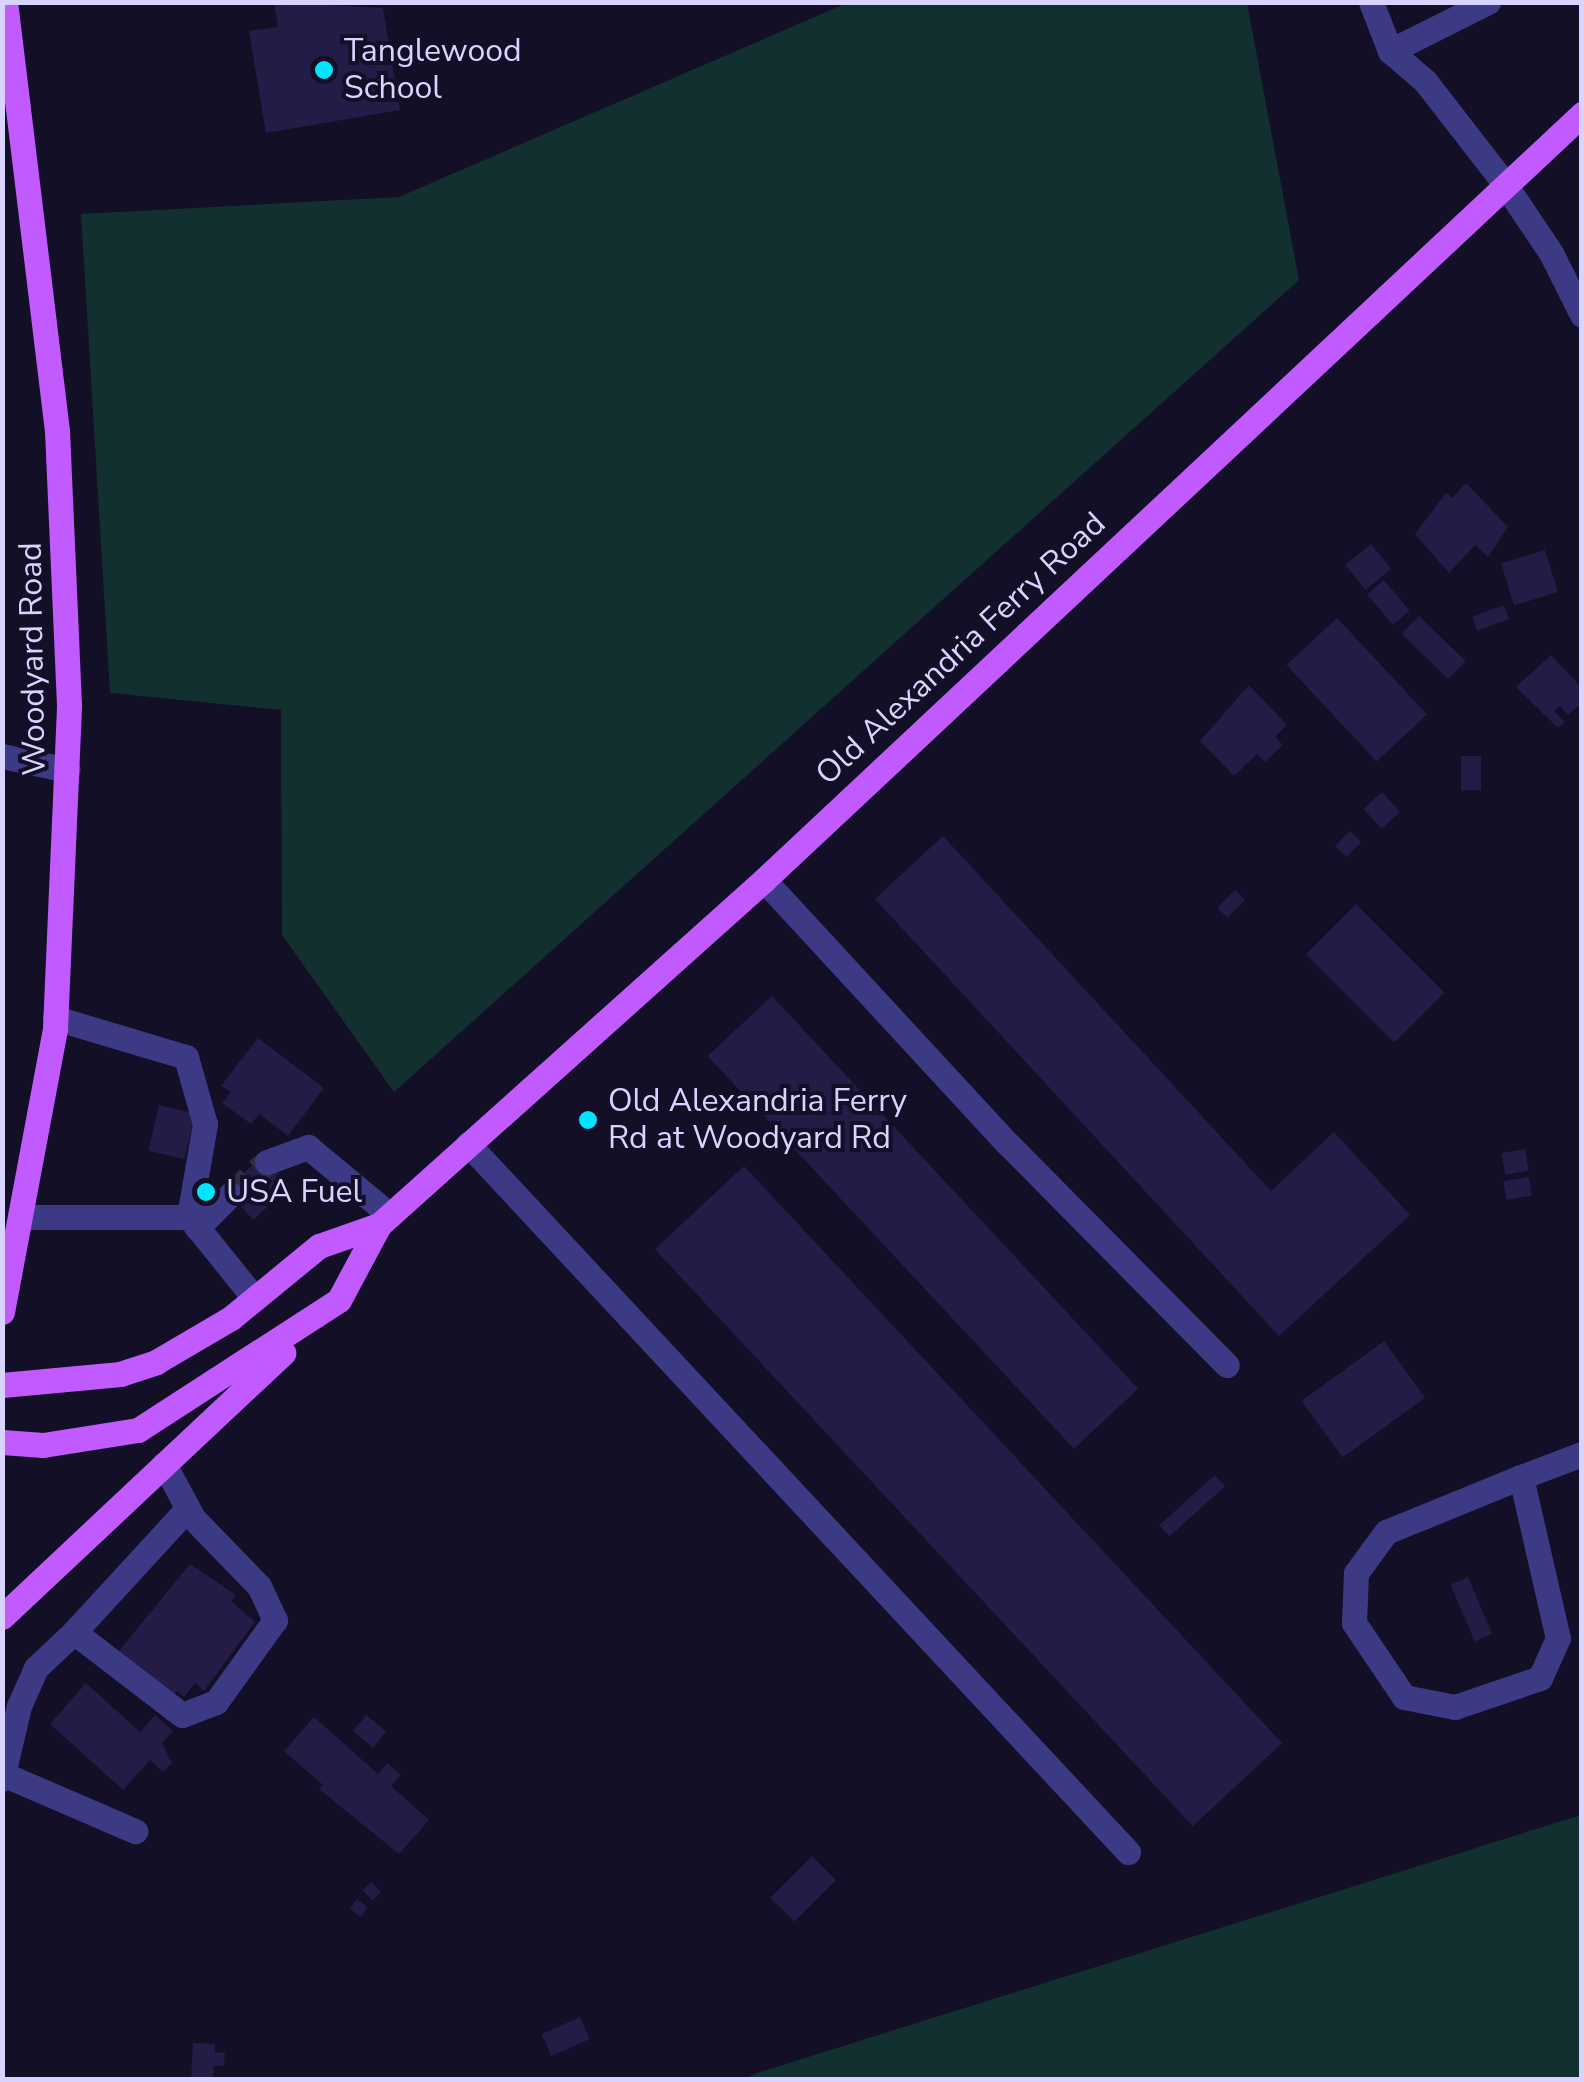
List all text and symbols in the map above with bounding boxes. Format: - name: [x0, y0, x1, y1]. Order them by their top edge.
- place label: Tanglewood School: [344, 33, 522, 108]
- marker: Tanglewood School: [313, 59, 335, 81]
- street label: Old Alexandria Ferry Road: [808, 505, 1114, 793]
- street label: Woodyard Road: [12, 542, 54, 776]
- place label: Old Alexandria Ferry Rd at Woodyard Rd: [608, 1083, 907, 1158]
- marker: Old Alexandria Ferry Rd at Woodyard Rd: [577, 1109, 599, 1131]
- place label: USA Fuel: [226, 1173, 362, 1211]
- marker: USA Fuel: [195, 1181, 217, 1203]

